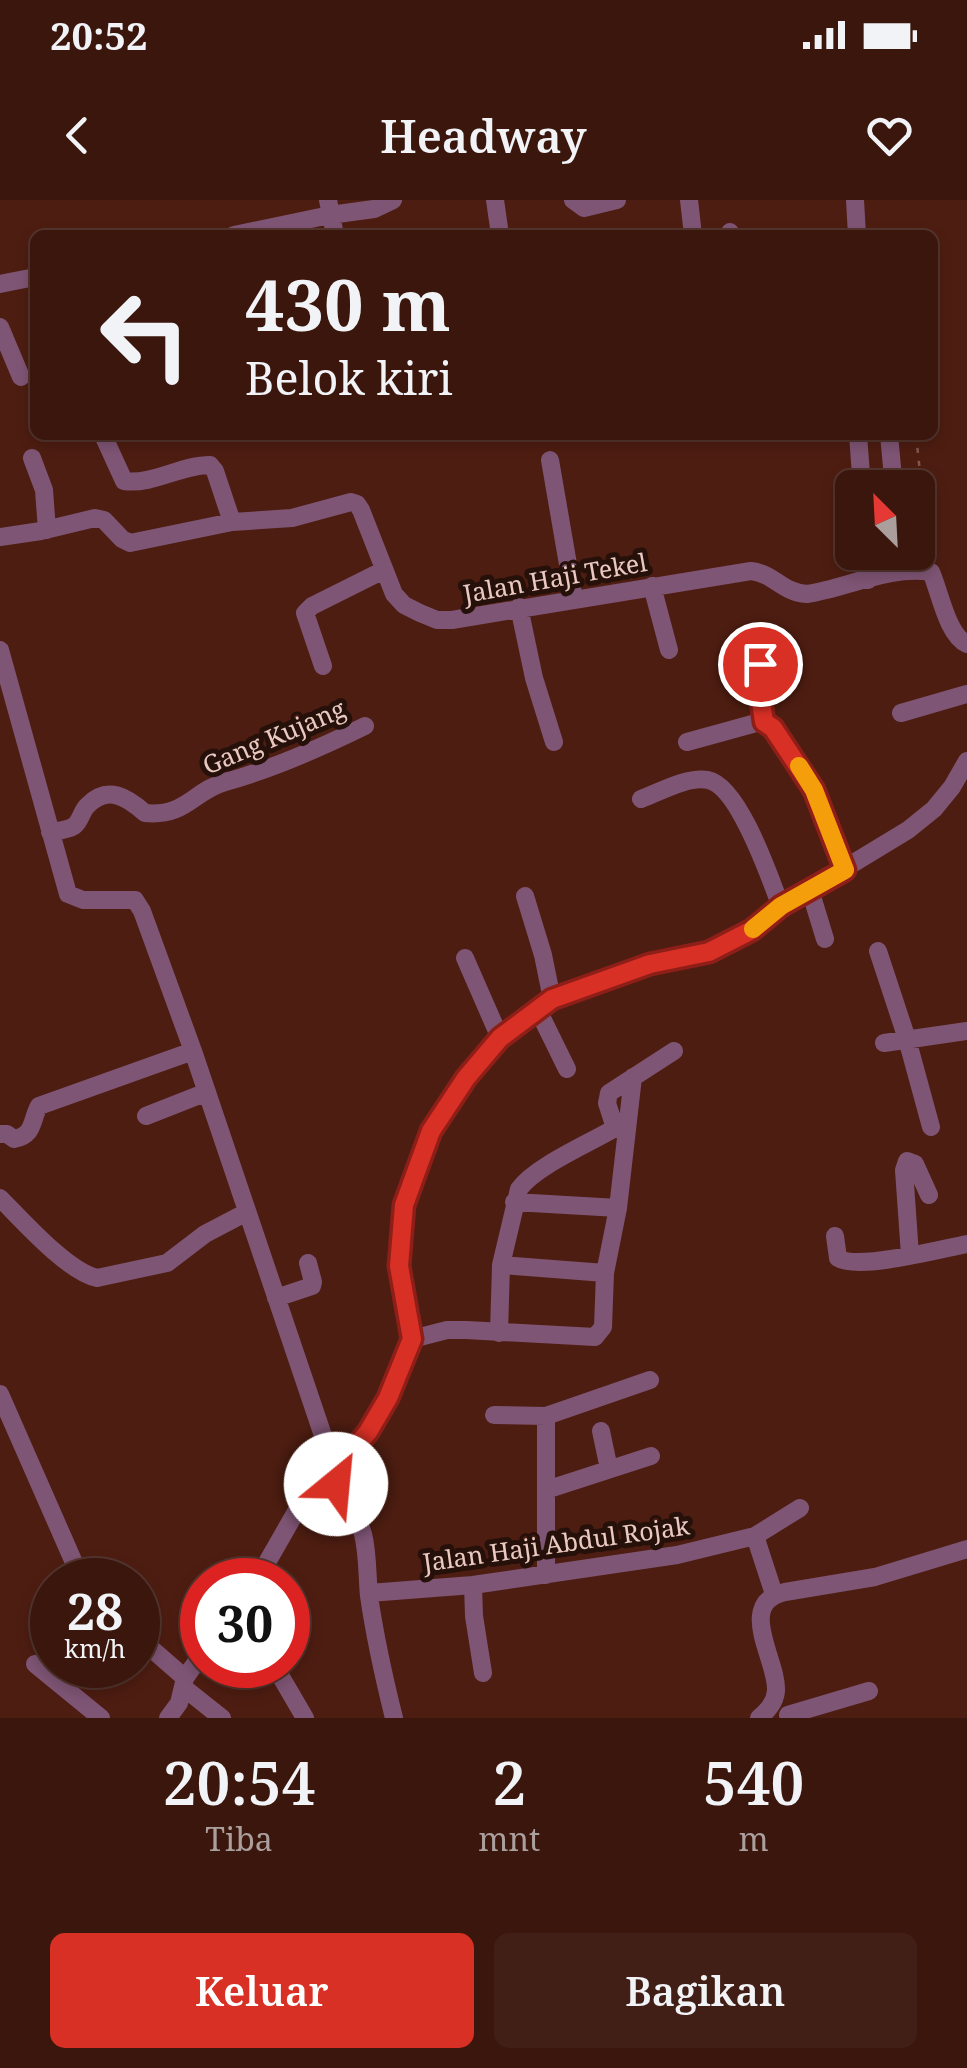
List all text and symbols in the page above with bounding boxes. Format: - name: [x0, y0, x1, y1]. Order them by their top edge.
- text: 20:52: [50, 9, 147, 61]
- text: Headway: [380, 105, 587, 166]
- icon: back: [50, 108, 105, 163]
- icon: heart: [862, 108, 917, 163]
- text: 430 m: [245, 256, 451, 352]
- icon: left: [80, 270, 210, 400]
- text: Belok kiri: [245, 347, 453, 408]
- north arrow: [835, 470, 935, 570]
- map controls: [835, 470, 935, 570]
- street label: Jalan Haji Tekel: [459, 544, 650, 610]
- pin: [718, 622, 803, 707]
- icon: arrive: [733, 637, 788, 692]
- street label: Gang Kujang: [197, 691, 351, 781]
- position arrow: [284, 1432, 388, 1536]
- street label: Jalan Haji Abdul Rojak: [419, 1507, 692, 1579]
- speed limit sign: 30: [180, 1558, 310, 1688]
- text: 28: [67, 1577, 123, 1645]
- text: km/h: [64, 1631, 126, 1665]
- text: 20:54: [163, 1741, 316, 1823]
- text: 2: [492, 1741, 526, 1823]
- text: 540: [703, 1741, 804, 1823]
- text: Tiba: [205, 1817, 273, 1860]
- text: mnt: [478, 1817, 540, 1860]
- text: m: [739, 1817, 769, 1860]
- button: Keluar: [50, 1933, 474, 2048]
- button: Bagikan: [494, 1933, 917, 2048]

